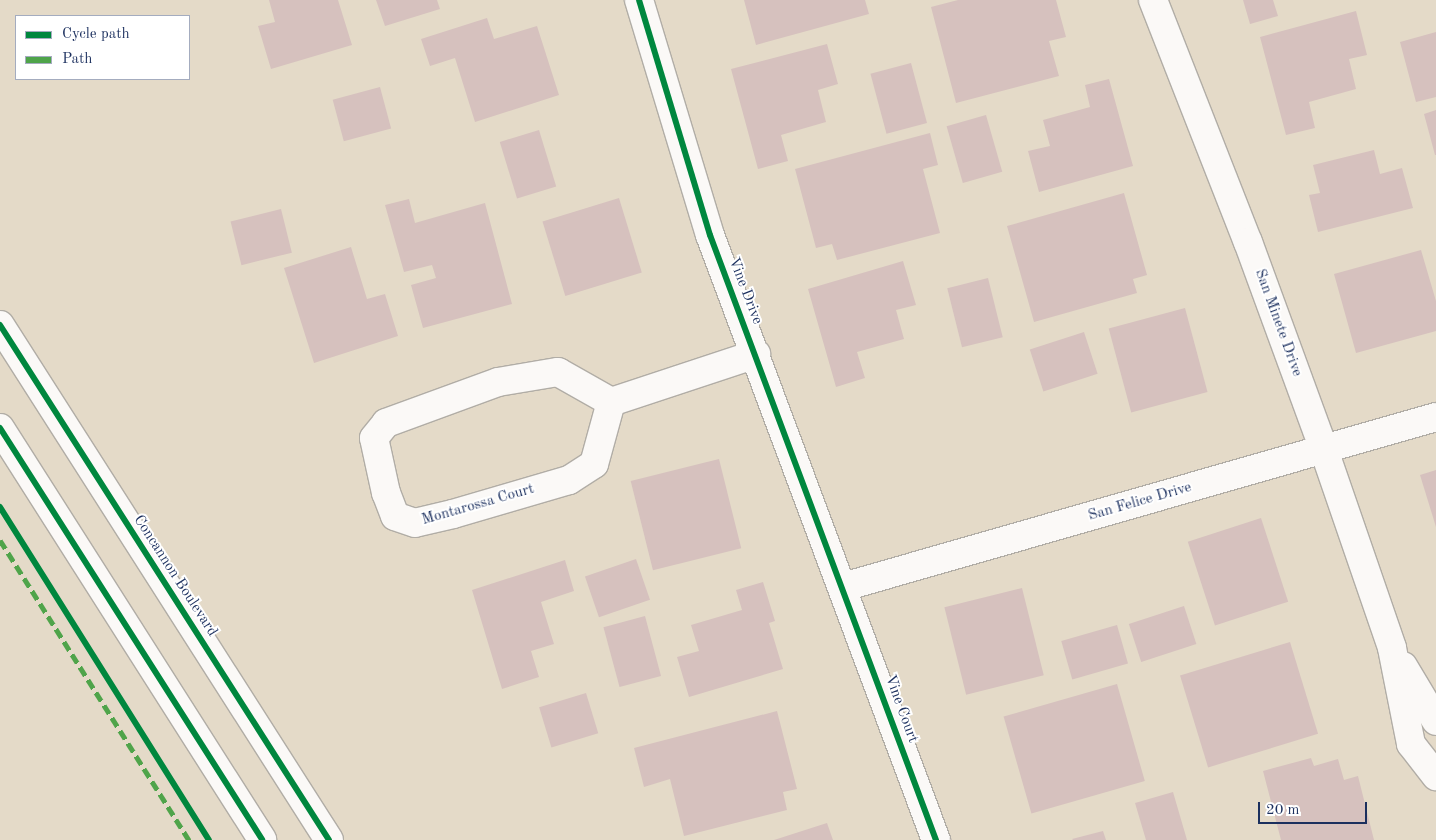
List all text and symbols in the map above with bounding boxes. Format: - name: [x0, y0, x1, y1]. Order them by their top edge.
- legend: [15, 15, 190, 80]
- text: Cycle path: [62, 27, 130, 42]
- text: Path: [62, 52, 92, 67]
- street label: Vine Drive: [724, 255, 766, 327]
- street label: San Minete Drive: [1250, 267, 1306, 379]
- street label: San Felice Drive: [1086, 479, 1194, 525]
- street label: Montarossa Court: [420, 480, 536, 530]
- street label: Concannon Boulevard: [129, 512, 221, 640]
- street label: Vine Court: [880, 673, 922, 745]
- scale bar: [1261, 792, 1370, 824]
- text: 20 m: [1266, 803, 1300, 818]

